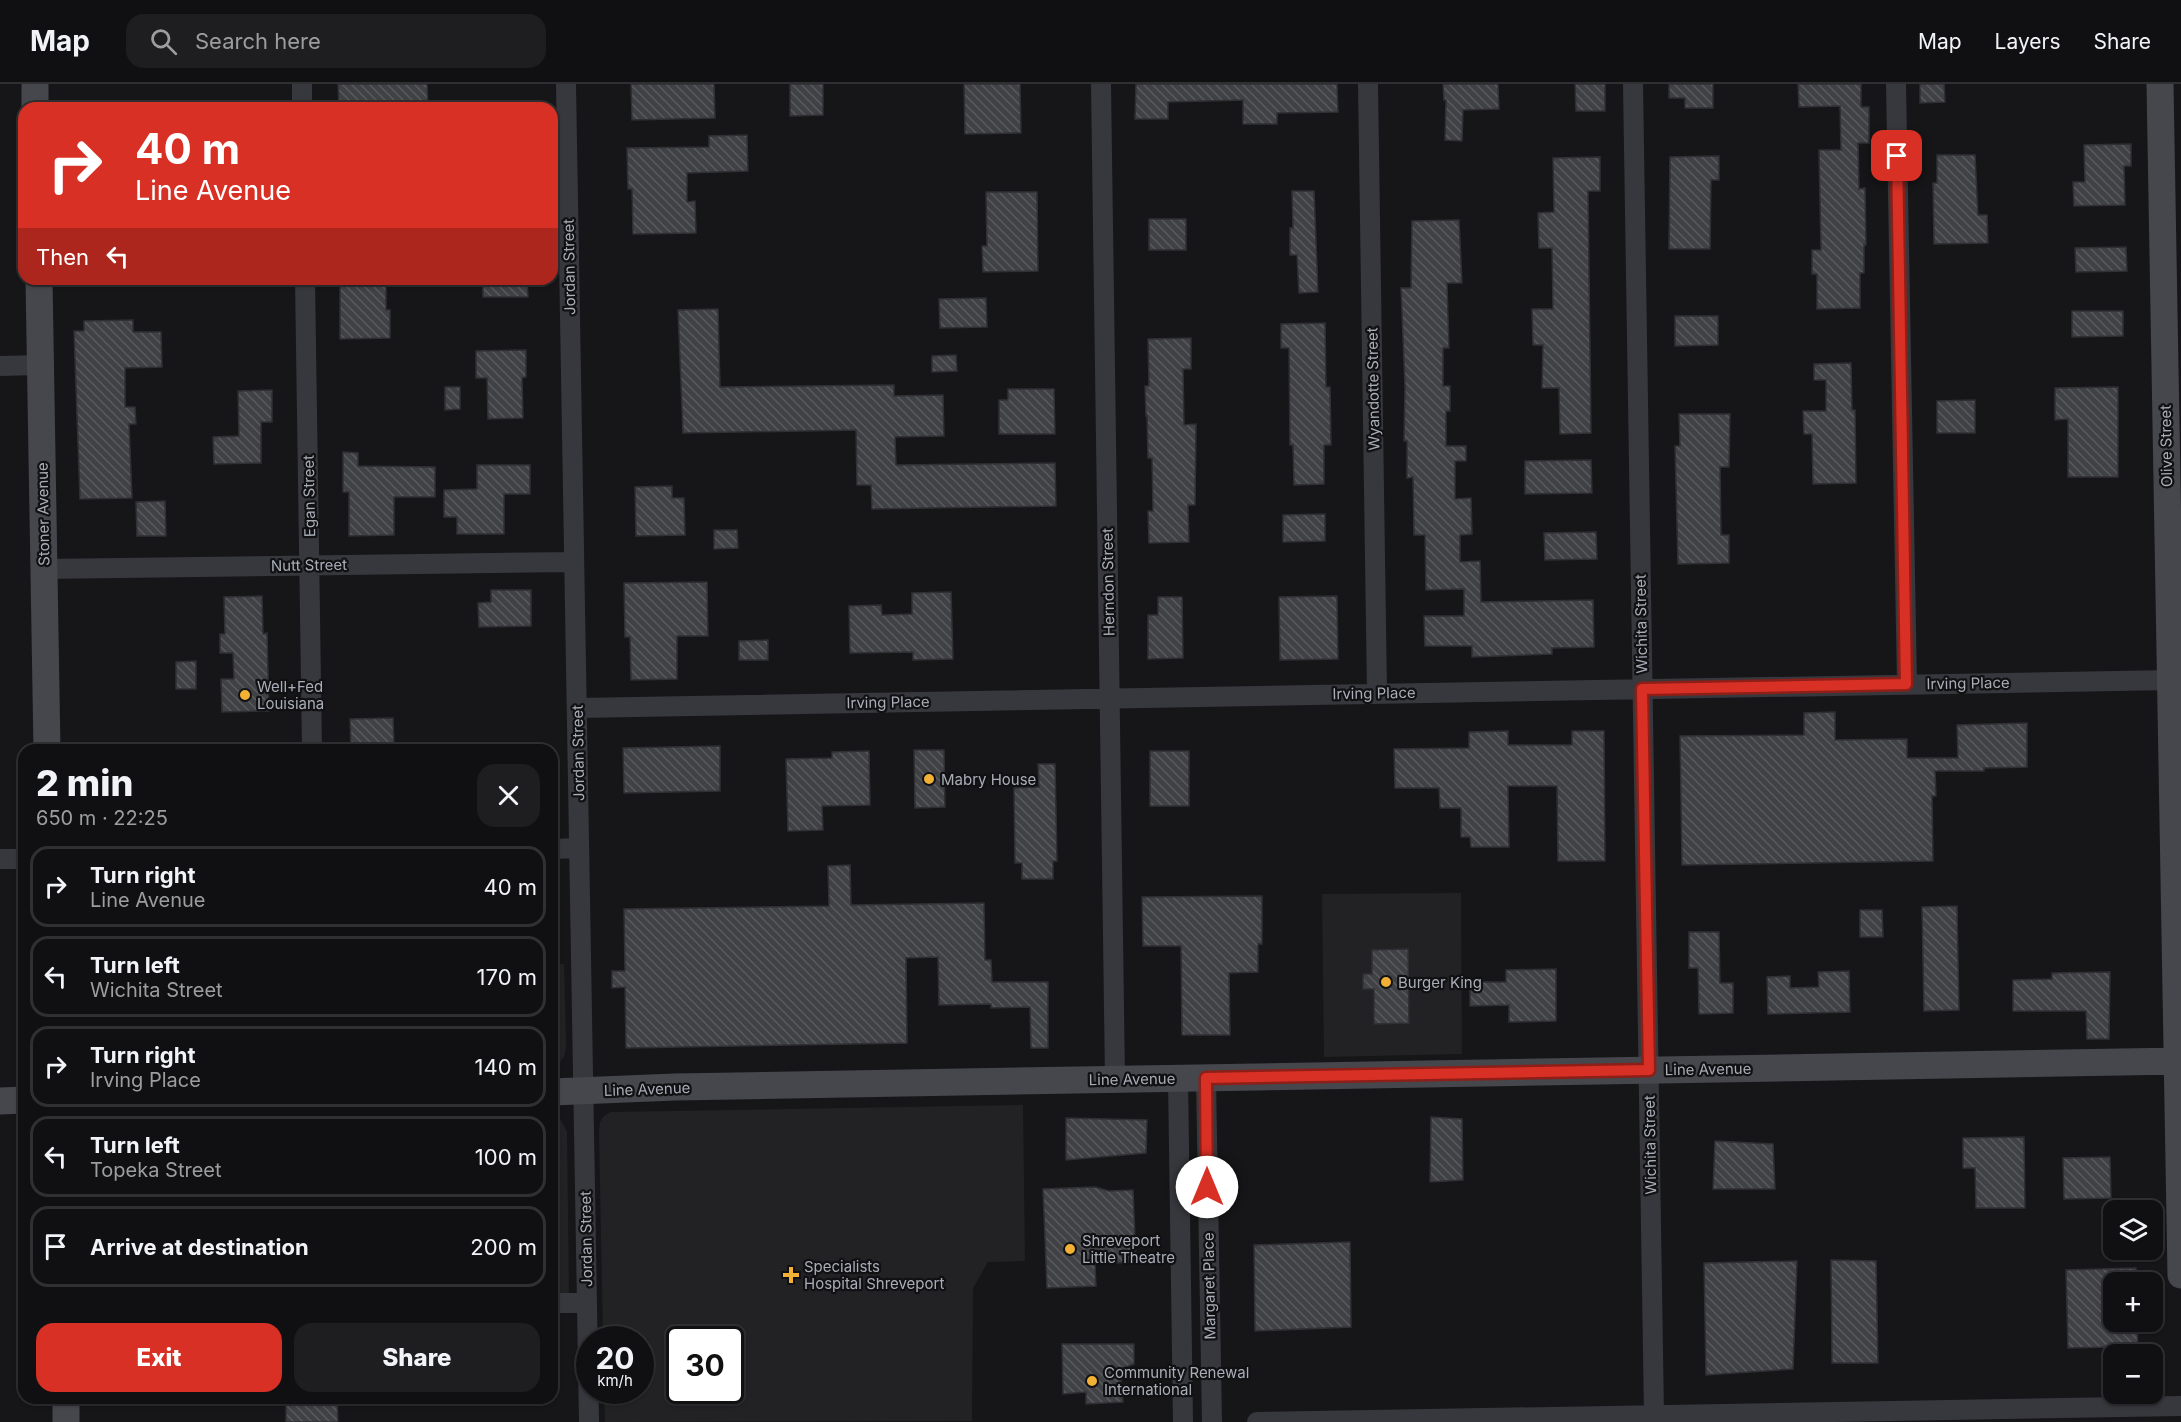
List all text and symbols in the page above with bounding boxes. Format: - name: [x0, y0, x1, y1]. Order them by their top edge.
- search box: [126, 14, 546, 68]
- text: Map: [30, 24, 90, 58]
- icon: search: [147, 25, 180, 58]
- text: Search here: [195, 28, 321, 54]
- text: Map: [1918, 29, 1962, 54]
- text: Layers: [1995, 29, 2061, 54]
- text: Share: [2094, 29, 2151, 54]
- text: 40 m: [135, 123, 240, 174]
- icon: right: [36, 126, 114, 204]
- pin: [1871, 130, 1922, 181]
- icon: arrive: [1880, 139, 1913, 172]
- text: Line Avenue: [135, 174, 291, 207]
- street label: Jordan Street: [559, 219, 579, 315]
- icon: left: [101, 240, 134, 273]
- text: Then: [36, 244, 89, 270]
- street label: Wyandotte Street: [1362, 327, 1384, 451]
- street label: Olive Street: [2156, 405, 2176, 487]
- street label: Egan Street: [299, 455, 319, 537]
- street label: Stoner Avenue: [33, 462, 53, 566]
- street label: Herndon Street: [1098, 528, 1118, 636]
- street label: Nutt Street: [271, 555, 347, 575]
- street label: Wichita Street: [1631, 574, 1651, 674]
- street label: Irving Place: [1926, 673, 2010, 693]
- place label: Well+Fed Louisiana: [257, 677, 324, 713]
- street label: Irving Place: [1332, 683, 1416, 703]
- marker: Well+Fed Louisiana: [238, 688, 252, 702]
- street label: Irving Place: [846, 692, 930, 712]
- street label: Jordan Street: [568, 705, 588, 801]
- text: 2 min: [36, 761, 133, 805]
- button: close: [477, 764, 540, 827]
- place label: Mabry House: [941, 770, 1036, 789]
- marker: Mabry House: [922, 772, 936, 786]
- text: 650 m · 22:25: [36, 806, 168, 830]
- text: Turn right: [90, 862, 196, 888]
- icon: right: [39, 870, 72, 903]
- text: 40 m: [483, 874, 537, 900]
- text: Line Avenue: [90, 888, 206, 912]
- text: Turn left: [90, 952, 180, 978]
- icon: left: [39, 960, 72, 993]
- text: 170 m: [477, 964, 537, 990]
- place label: Burger King: [1398, 973, 1482, 992]
- marker: Burger King: [1379, 975, 1393, 989]
- text: Wichita Street: [90, 978, 223, 1002]
- text: Turn right: [90, 1042, 196, 1068]
- icon: right: [39, 1050, 72, 1083]
- text: 140 m: [475, 1054, 537, 1080]
- street label: Line Avenue: [1665, 1059, 1751, 1079]
- text: Irving Place: [90, 1068, 201, 1092]
- street label: Line Avenue: [1089, 1069, 1175, 1089]
- street label: Line Avenue: [603, 1078, 691, 1100]
- street label: Wichita Street: [1640, 1095, 1660, 1195]
- text: Turn left: [90, 1132, 180, 1158]
- icon: left: [39, 1140, 72, 1173]
- text: 100 m: [475, 1144, 537, 1170]
- position arrow: [1175, 1155, 1239, 1219]
- text: Topeka Street: [90, 1158, 222, 1182]
- street label: Jordan Street: [576, 1191, 596, 1287]
- map controls: [2103, 1200, 2163, 1404]
- button: layers: [2103, 1200, 2163, 1260]
- icon: arrive: [39, 1230, 72, 1263]
- place label: Shreveport Little Theatre: [1082, 1231, 1175, 1267]
- street label: Margaret Place: [1199, 1232, 1219, 1340]
- text: Arrive at destination: [90, 1234, 309, 1260]
- text: 200 m: [470, 1234, 537, 1260]
- marker: Shreveport Little Theatre: [1063, 1242, 1077, 1256]
- place label: Specialists Hospital Shreveport: [804, 1257, 944, 1293]
- marker: Specialists Hospital Shreveport: [782, 1266, 800, 1284]
- button: +: [2103, 1272, 2163, 1332]
- button: Exit: [36, 1323, 282, 1392]
- button: Share: [294, 1323, 540, 1392]
- speed limit sign: 30: [666, 1326, 744, 1404]
- text: 20: [595, 1340, 635, 1376]
- button: −: [2103, 1344, 2163, 1404]
- place label: Community Renewal International: [1104, 1363, 1249, 1399]
- text: km/h: [597, 1371, 633, 1390]
- marker: Community Renewal International: [1085, 1374, 1099, 1388]

